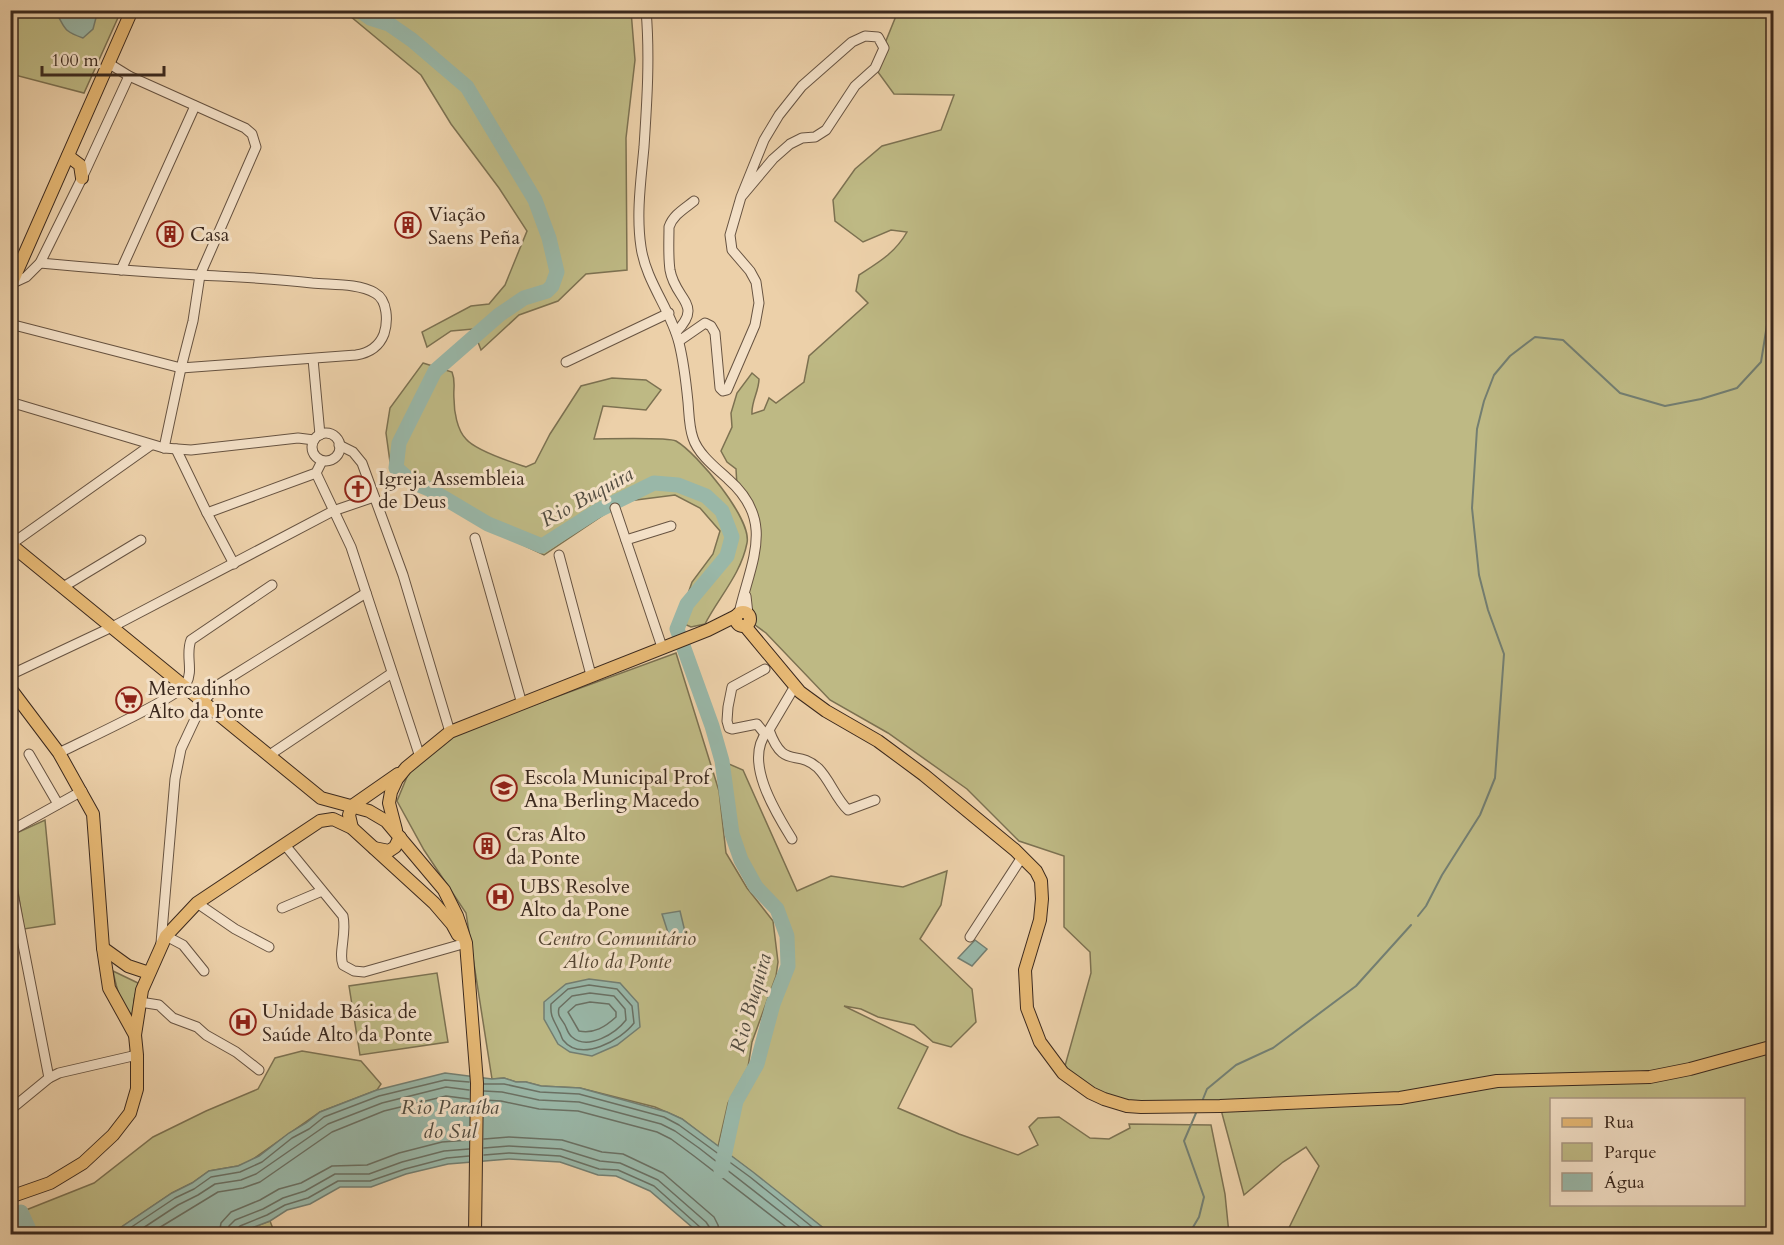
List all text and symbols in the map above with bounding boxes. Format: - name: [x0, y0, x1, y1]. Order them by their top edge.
- scale bar: [42, 39, 164, 77]
- text: 100 m: [51, 48, 99, 73]
- place label: Viação Saens Peña: [428, 201, 520, 251]
- building icon: Viação Saens Peña: [393, 210, 423, 240]
- building icon: Casa: [155, 219, 185, 249]
- place label: Casa: [190, 221, 230, 248]
- water label: Rio Buquira: [535, 460, 639, 534]
- place label: Igreja Assembleia de Deus: [378, 465, 525, 515]
- church icon: Igreja Assembleia de Deus: [343, 474, 373, 504]
- place label: Mercadinho Alto da Ponte: [148, 675, 264, 725]
- supermarket icon: Mercadinho Alto da Ponte: [114, 685, 144, 715]
- place label: Escola Municipal Prof Ana Berling Macedo: [524, 764, 712, 814]
- school or university icon: Escola Municipal Prof Ana Berling Macedo: [489, 773, 519, 803]
- place label: Cras Alto da Ponte: [506, 821, 586, 871]
- building icon: Cras Alto da Ponte: [472, 831, 502, 861]
- place label: UBS Resolve Alto da Pone: [520, 873, 630, 923]
- hospital icon: UBS Resolve Alto da Pone: [485, 882, 515, 912]
- park label: Centro Comunitário Alto da Ponte: [538, 925, 696, 975]
- water label: Rio Buquira: [723, 950, 779, 1056]
- place label: Unidade Básica de Saúde Alto da Ponte: [262, 998, 433, 1048]
- hospital icon: Unidade Básica de Saúde Alto da Ponte: [228, 1007, 258, 1037]
- water label: Rio Paraíba do Sul: [401, 1093, 499, 1146]
- legend: [1550, 1098, 1745, 1206]
- text: Rua: [1604, 1110, 1634, 1135]
- text: Parque: [1604, 1140, 1657, 1165]
- text: Água: [1604, 1170, 1645, 1195]

